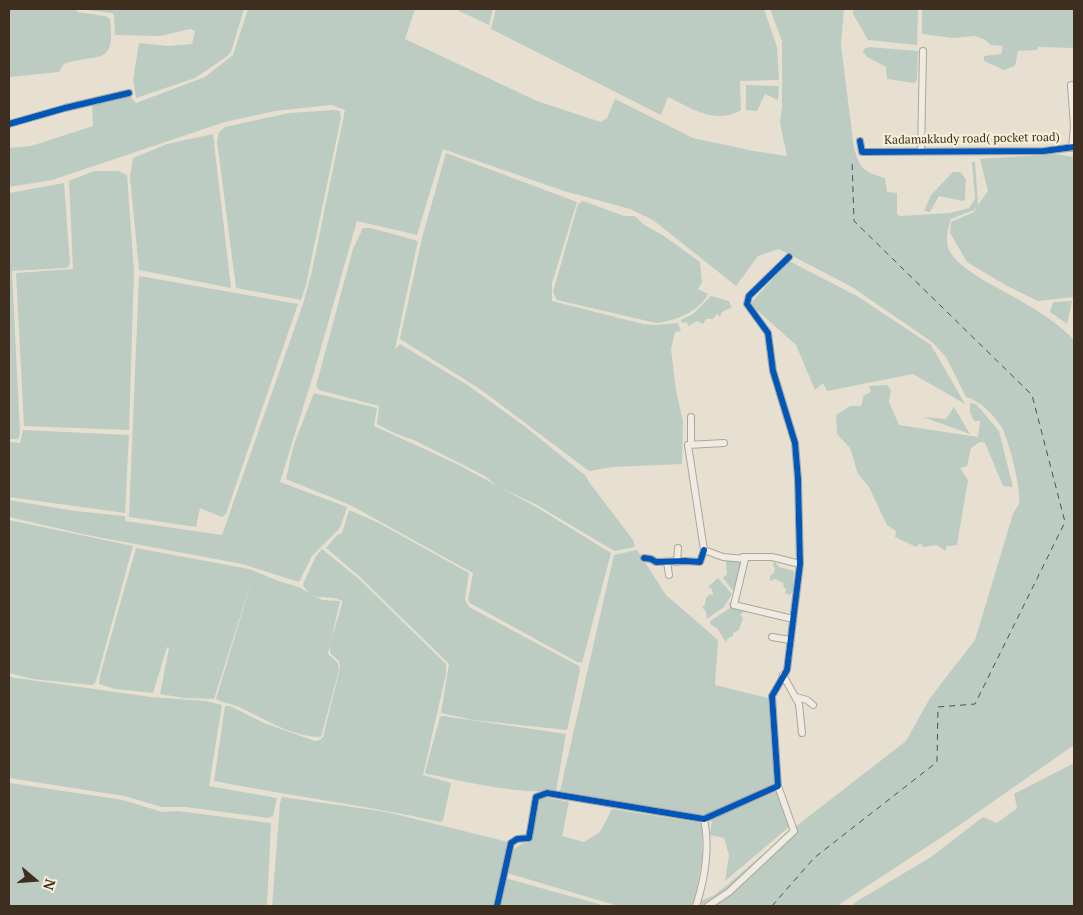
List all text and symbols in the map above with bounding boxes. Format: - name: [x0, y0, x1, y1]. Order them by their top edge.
- street label: Kadamakkudy road( pocket road): [884, 130, 1060, 148]
- north arrow: [10, 855, 60, 905]
- text: N: [39, 877, 60, 893]

